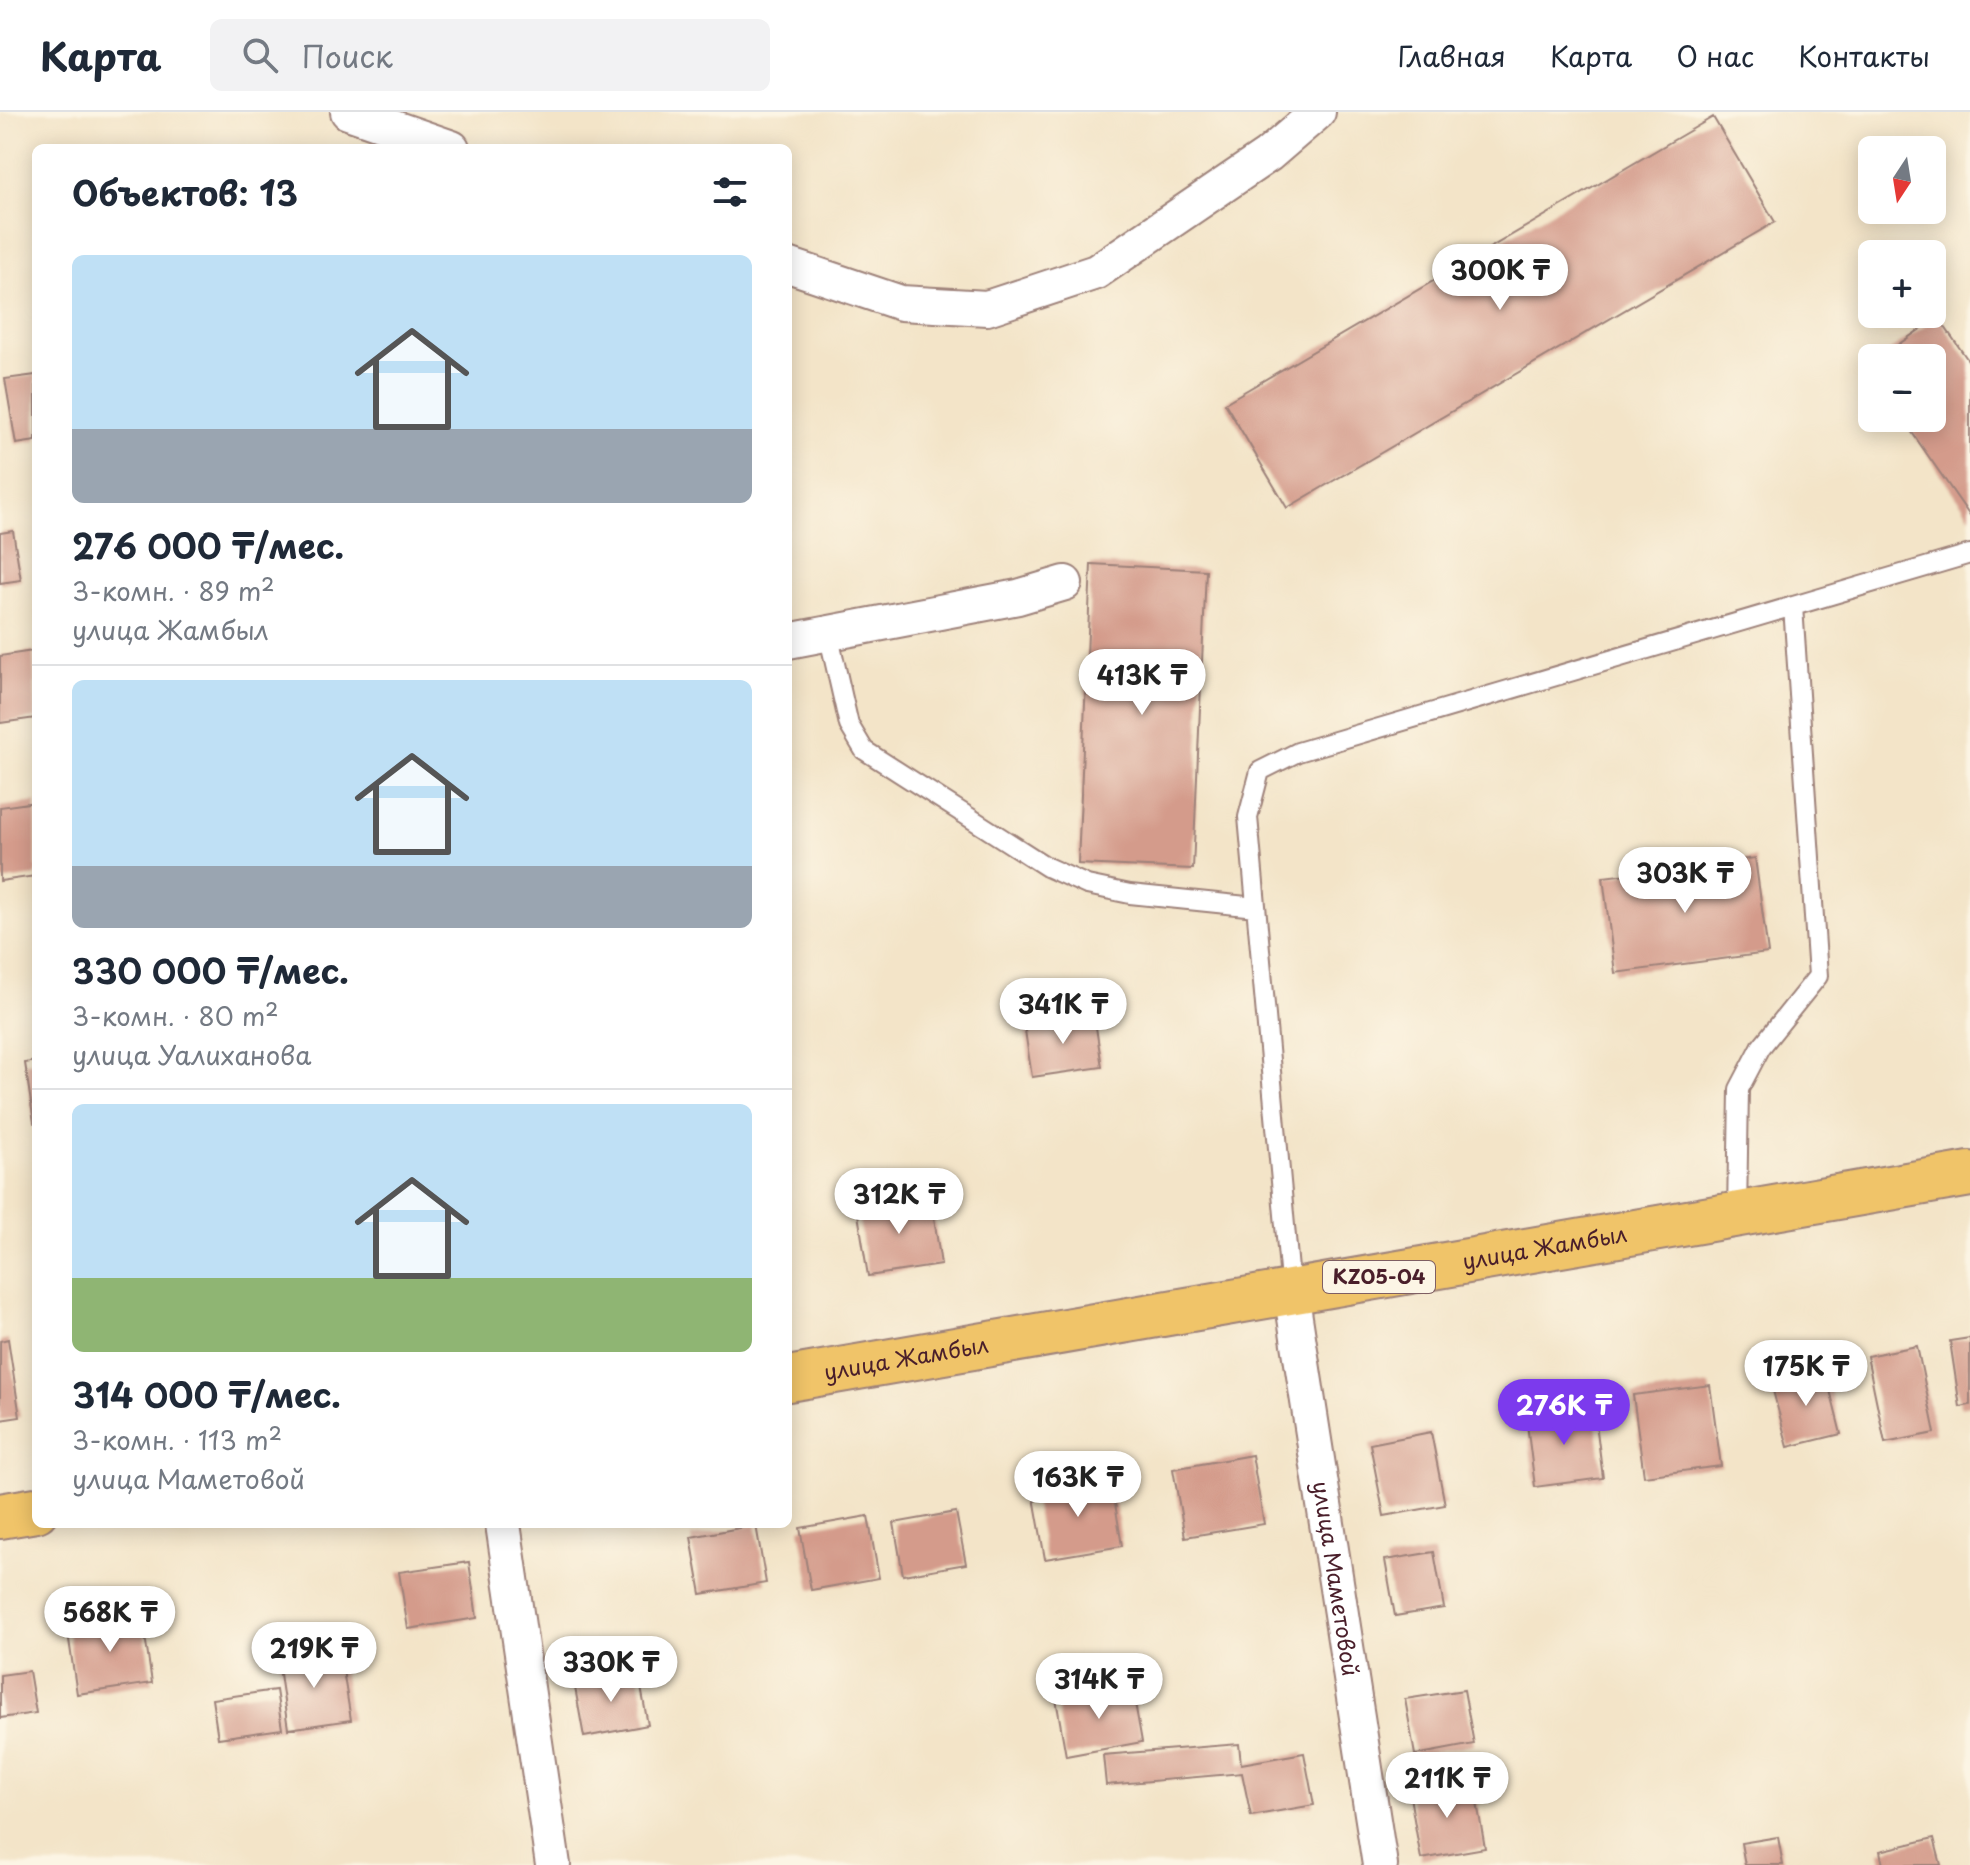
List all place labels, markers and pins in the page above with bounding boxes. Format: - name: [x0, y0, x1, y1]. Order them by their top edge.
- pin: 300K ₸: [1435, 244, 1565, 312]
- pin: 413K ₸: [1077, 649, 1207, 717]
- pin: 303K ₸: [1620, 847, 1750, 915]
- pin: 341K ₸: [998, 978, 1128, 1046]
- pin: 312K ₸: [834, 1168, 964, 1236]
- pin: 175K ₸: [1741, 1340, 1871, 1408]
- pin: 276K ₸: [1499, 1379, 1629, 1447]
- pin: 163K ₸: [1013, 1451, 1143, 1519]
- pin: 568K ₸: [45, 1586, 175, 1654]
- pin: 219K ₸: [249, 1622, 379, 1690]
- pin: 330K ₸: [546, 1636, 676, 1704]
- pin: 314K ₸: [1034, 1653, 1164, 1721]
- pin: 211K ₸: [1382, 1752, 1512, 1820]

